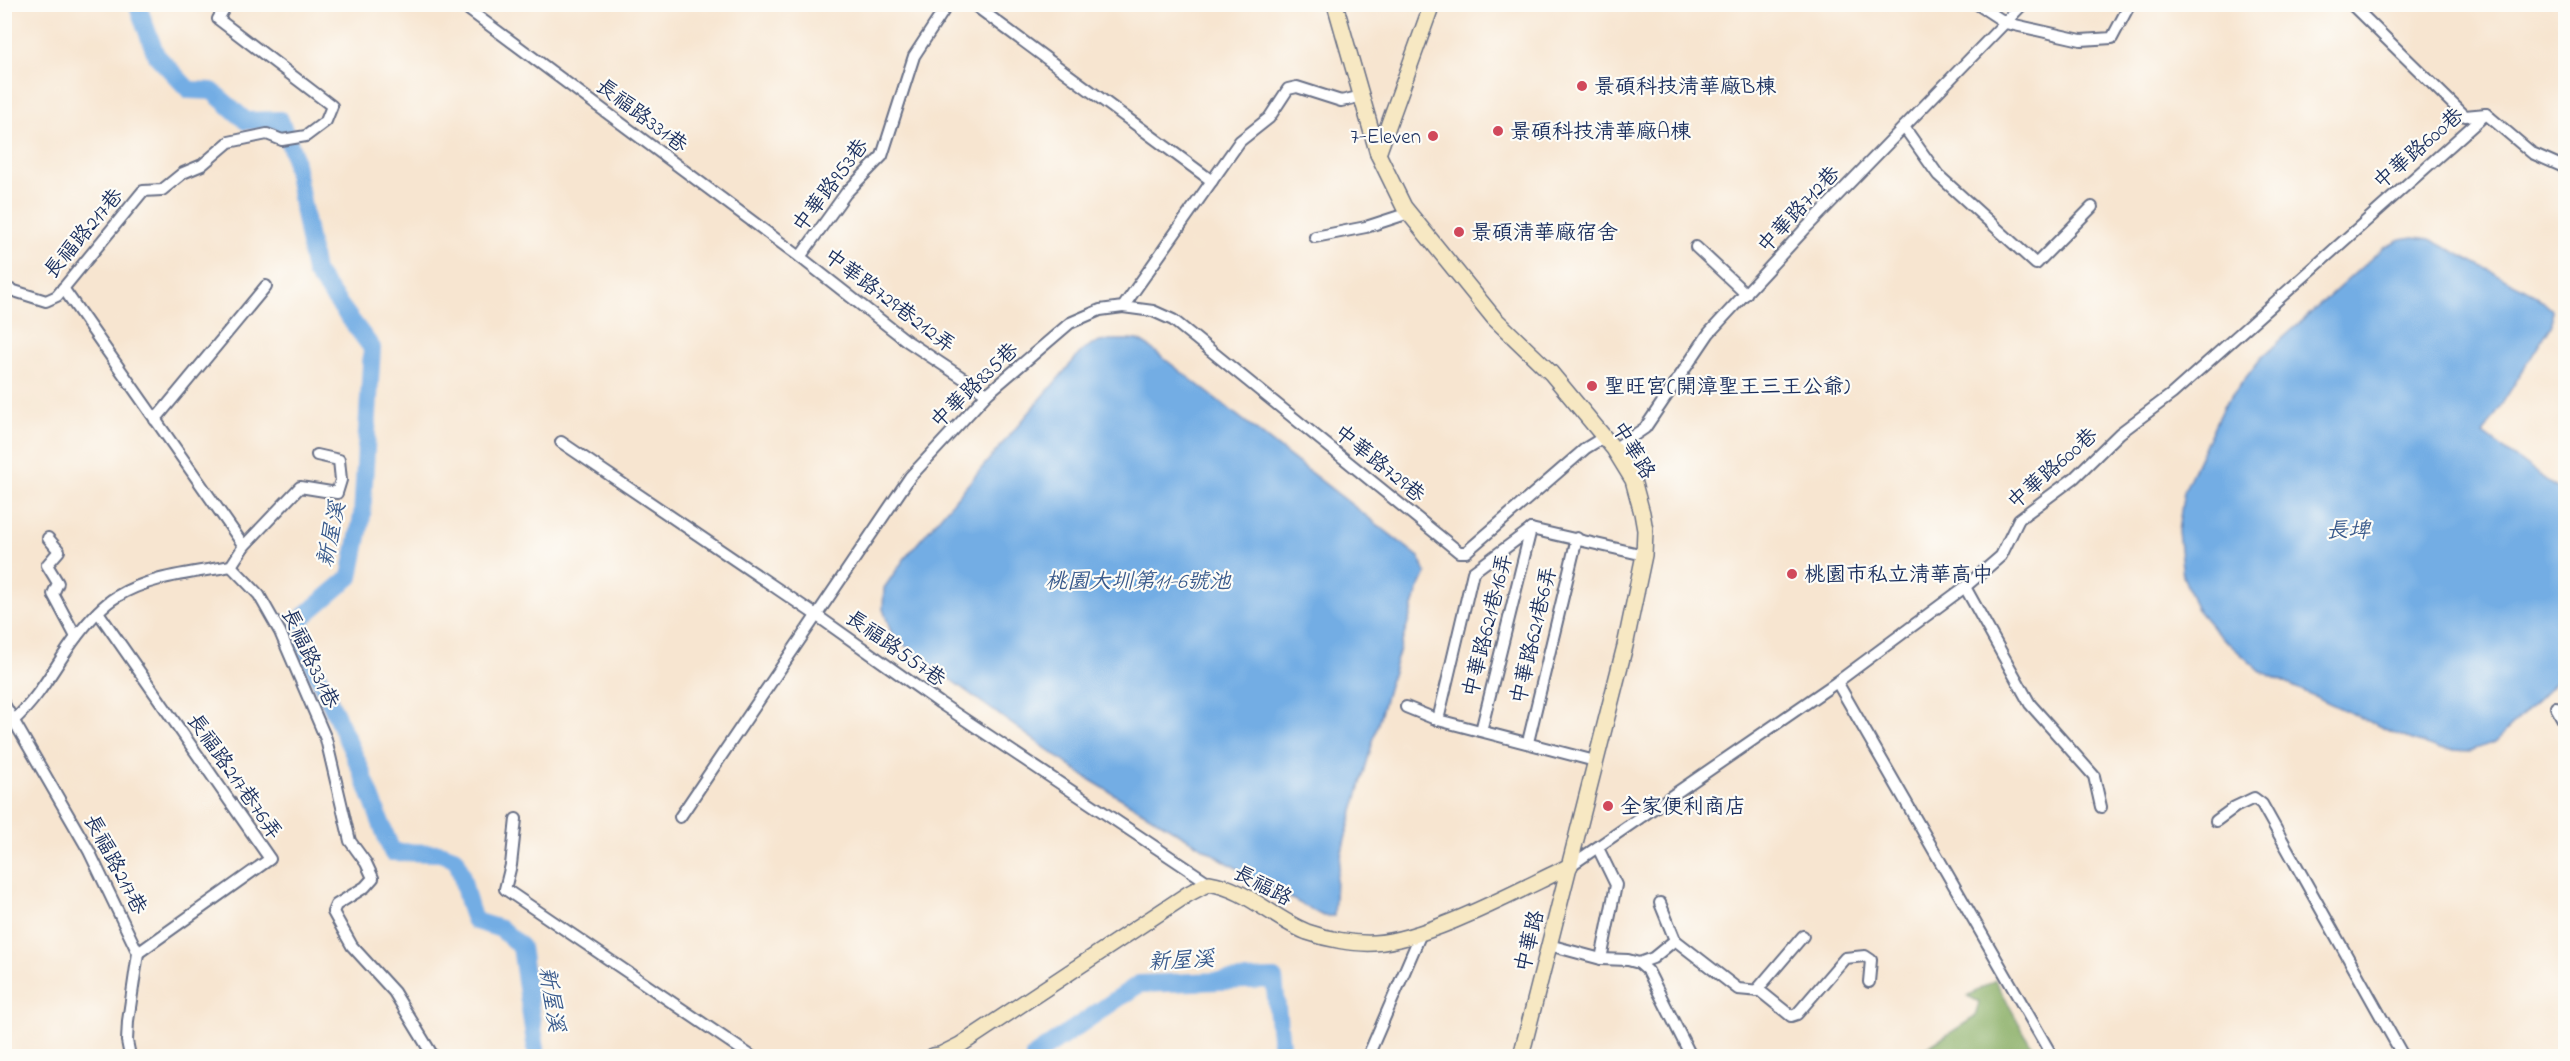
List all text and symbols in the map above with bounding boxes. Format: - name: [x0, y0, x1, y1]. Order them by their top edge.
- street label: 長福路331巷: [589, 72, 693, 161]
- place label: 景碩科技清華廠B棟: [1594, 73, 1776, 103]
- marker: 景碩科技清華廠B棟: [1575, 79, 1589, 93]
- street label: 中華路600巷: [2367, 102, 2471, 197]
- place label: 景碩科技清華廠A棟: [1510, 118, 1691, 148]
- place label: 7-Eleven: [1350, 123, 1421, 153]
- marker: 景碩科技清華廠A棟: [1491, 124, 1505, 138]
- marker: 7-Eleven: [1426, 129, 1440, 143]
- street label: 中華路953巷: [786, 133, 877, 240]
- street label: 中華路712巷: [1751, 160, 1848, 261]
- street label: 長福路217巷: [38, 183, 131, 286]
- place label: 景碩清華廠宿舍: [1471, 219, 1618, 249]
- marker: 景碩清華廠宿舍: [1452, 225, 1466, 239]
- street label: 中華路729巷212弄: [817, 242, 961, 361]
- street label: 中華路835巷: [924, 337, 1026, 436]
- place label: 聖旺宮(開漳聖王三王公爺): [1604, 373, 1850, 403]
- marker: 聖旺宮(開漳聖王三王公爺): [1585, 379, 1599, 393]
- street label: 中華路: [1603, 416, 1661, 486]
- street label: 中華路729巷: [1327, 418, 1431, 511]
- street label: 中華路600巷: [2001, 422, 2105, 517]
- water label: 新屋溪: [310, 498, 356, 570]
- water label: 長埤: [2326, 516, 2372, 548]
- street label: 中華路621巷16弄: [1457, 550, 1521, 701]
- place label: 桃園市私立清華高中: [1804, 561, 1993, 591]
- street label: 中華路621巷6弄: [1505, 564, 1565, 707]
- water label: 桃園大圳第11-6號池: [1045, 567, 1232, 599]
- marker: 桃園市私立清華高中: [1785, 567, 1799, 581]
- street label: 長福路331巷: [273, 604, 346, 714]
- street label: 長福路557巷: [838, 604, 951, 695]
- street label: 長福路217巷76弄: [178, 708, 288, 847]
- place label: 全家便利商店: [1620, 793, 1746, 823]
- marker: 全家便利商店: [1601, 799, 1615, 813]
- street label: 長福路217巷: [75, 809, 153, 920]
- street label: 長福路: [1227, 859, 1297, 915]
- street label: 中華路: [1509, 907, 1553, 976]
- water label: 新屋溪: [1147, 944, 1216, 980]
- water label: 新屋溪: [529, 964, 571, 1036]

